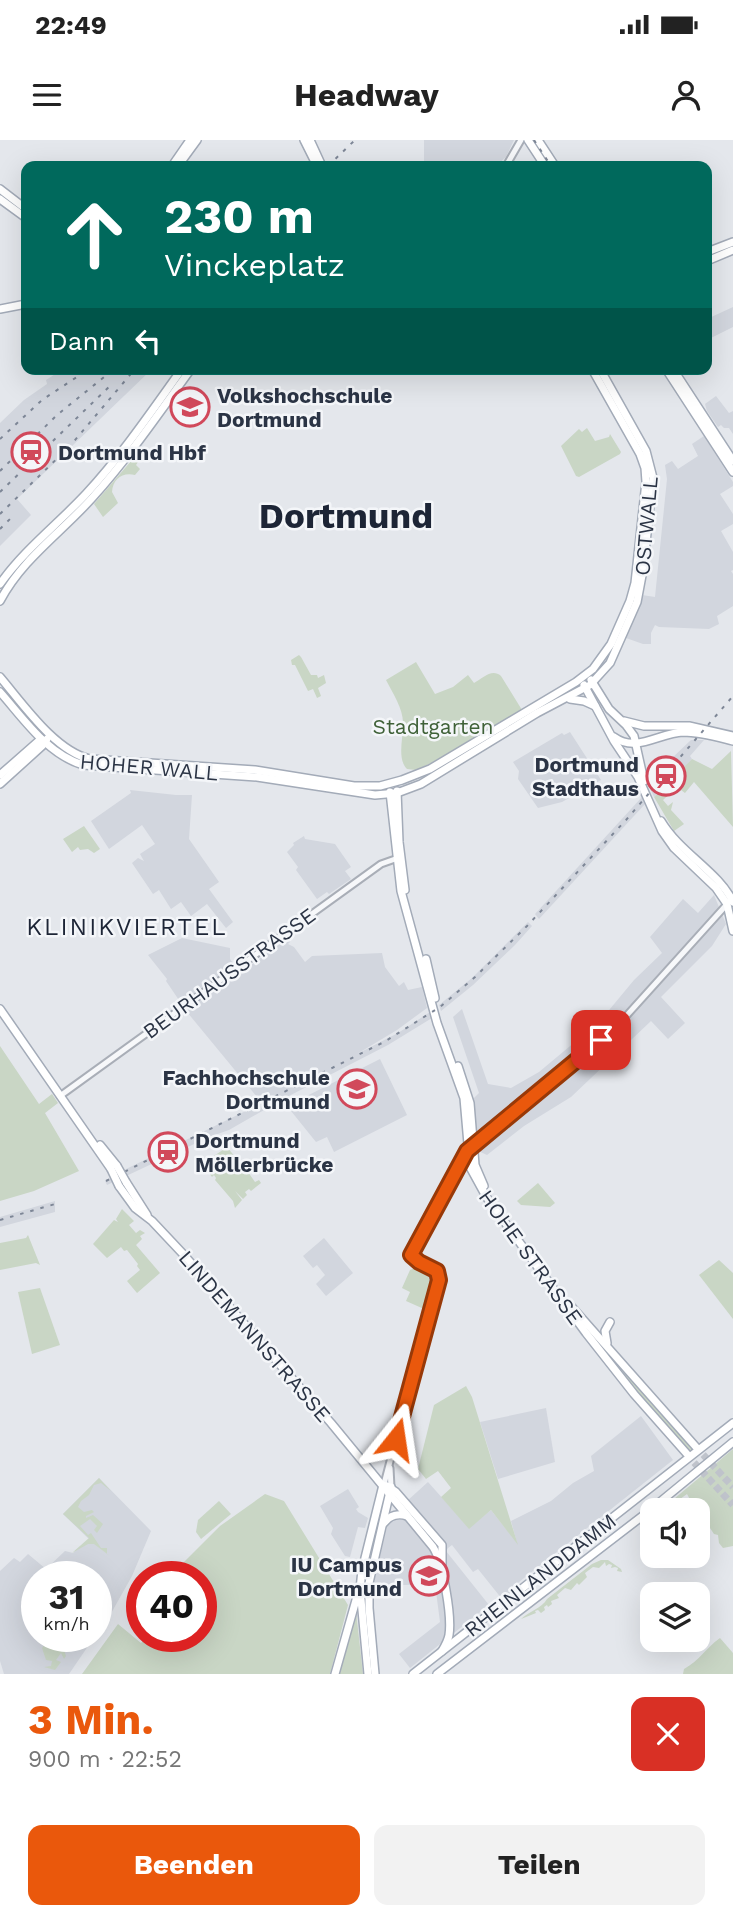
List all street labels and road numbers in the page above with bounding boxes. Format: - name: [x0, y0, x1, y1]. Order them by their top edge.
- street label: OSTWALL: [629, 475, 663, 577]
- street label: HOHER WALL: [79, 748, 219, 786]
- street label: BEURHAUSSTRASSE: [138, 902, 320, 1044]
- street label: HOHE STRASSE: [474, 1185, 588, 1329]
- street label: LINDEMANNSTRASSE: [174, 1245, 336, 1427]
- street label: RHEINLANDDAMM: [459, 1508, 621, 1642]

